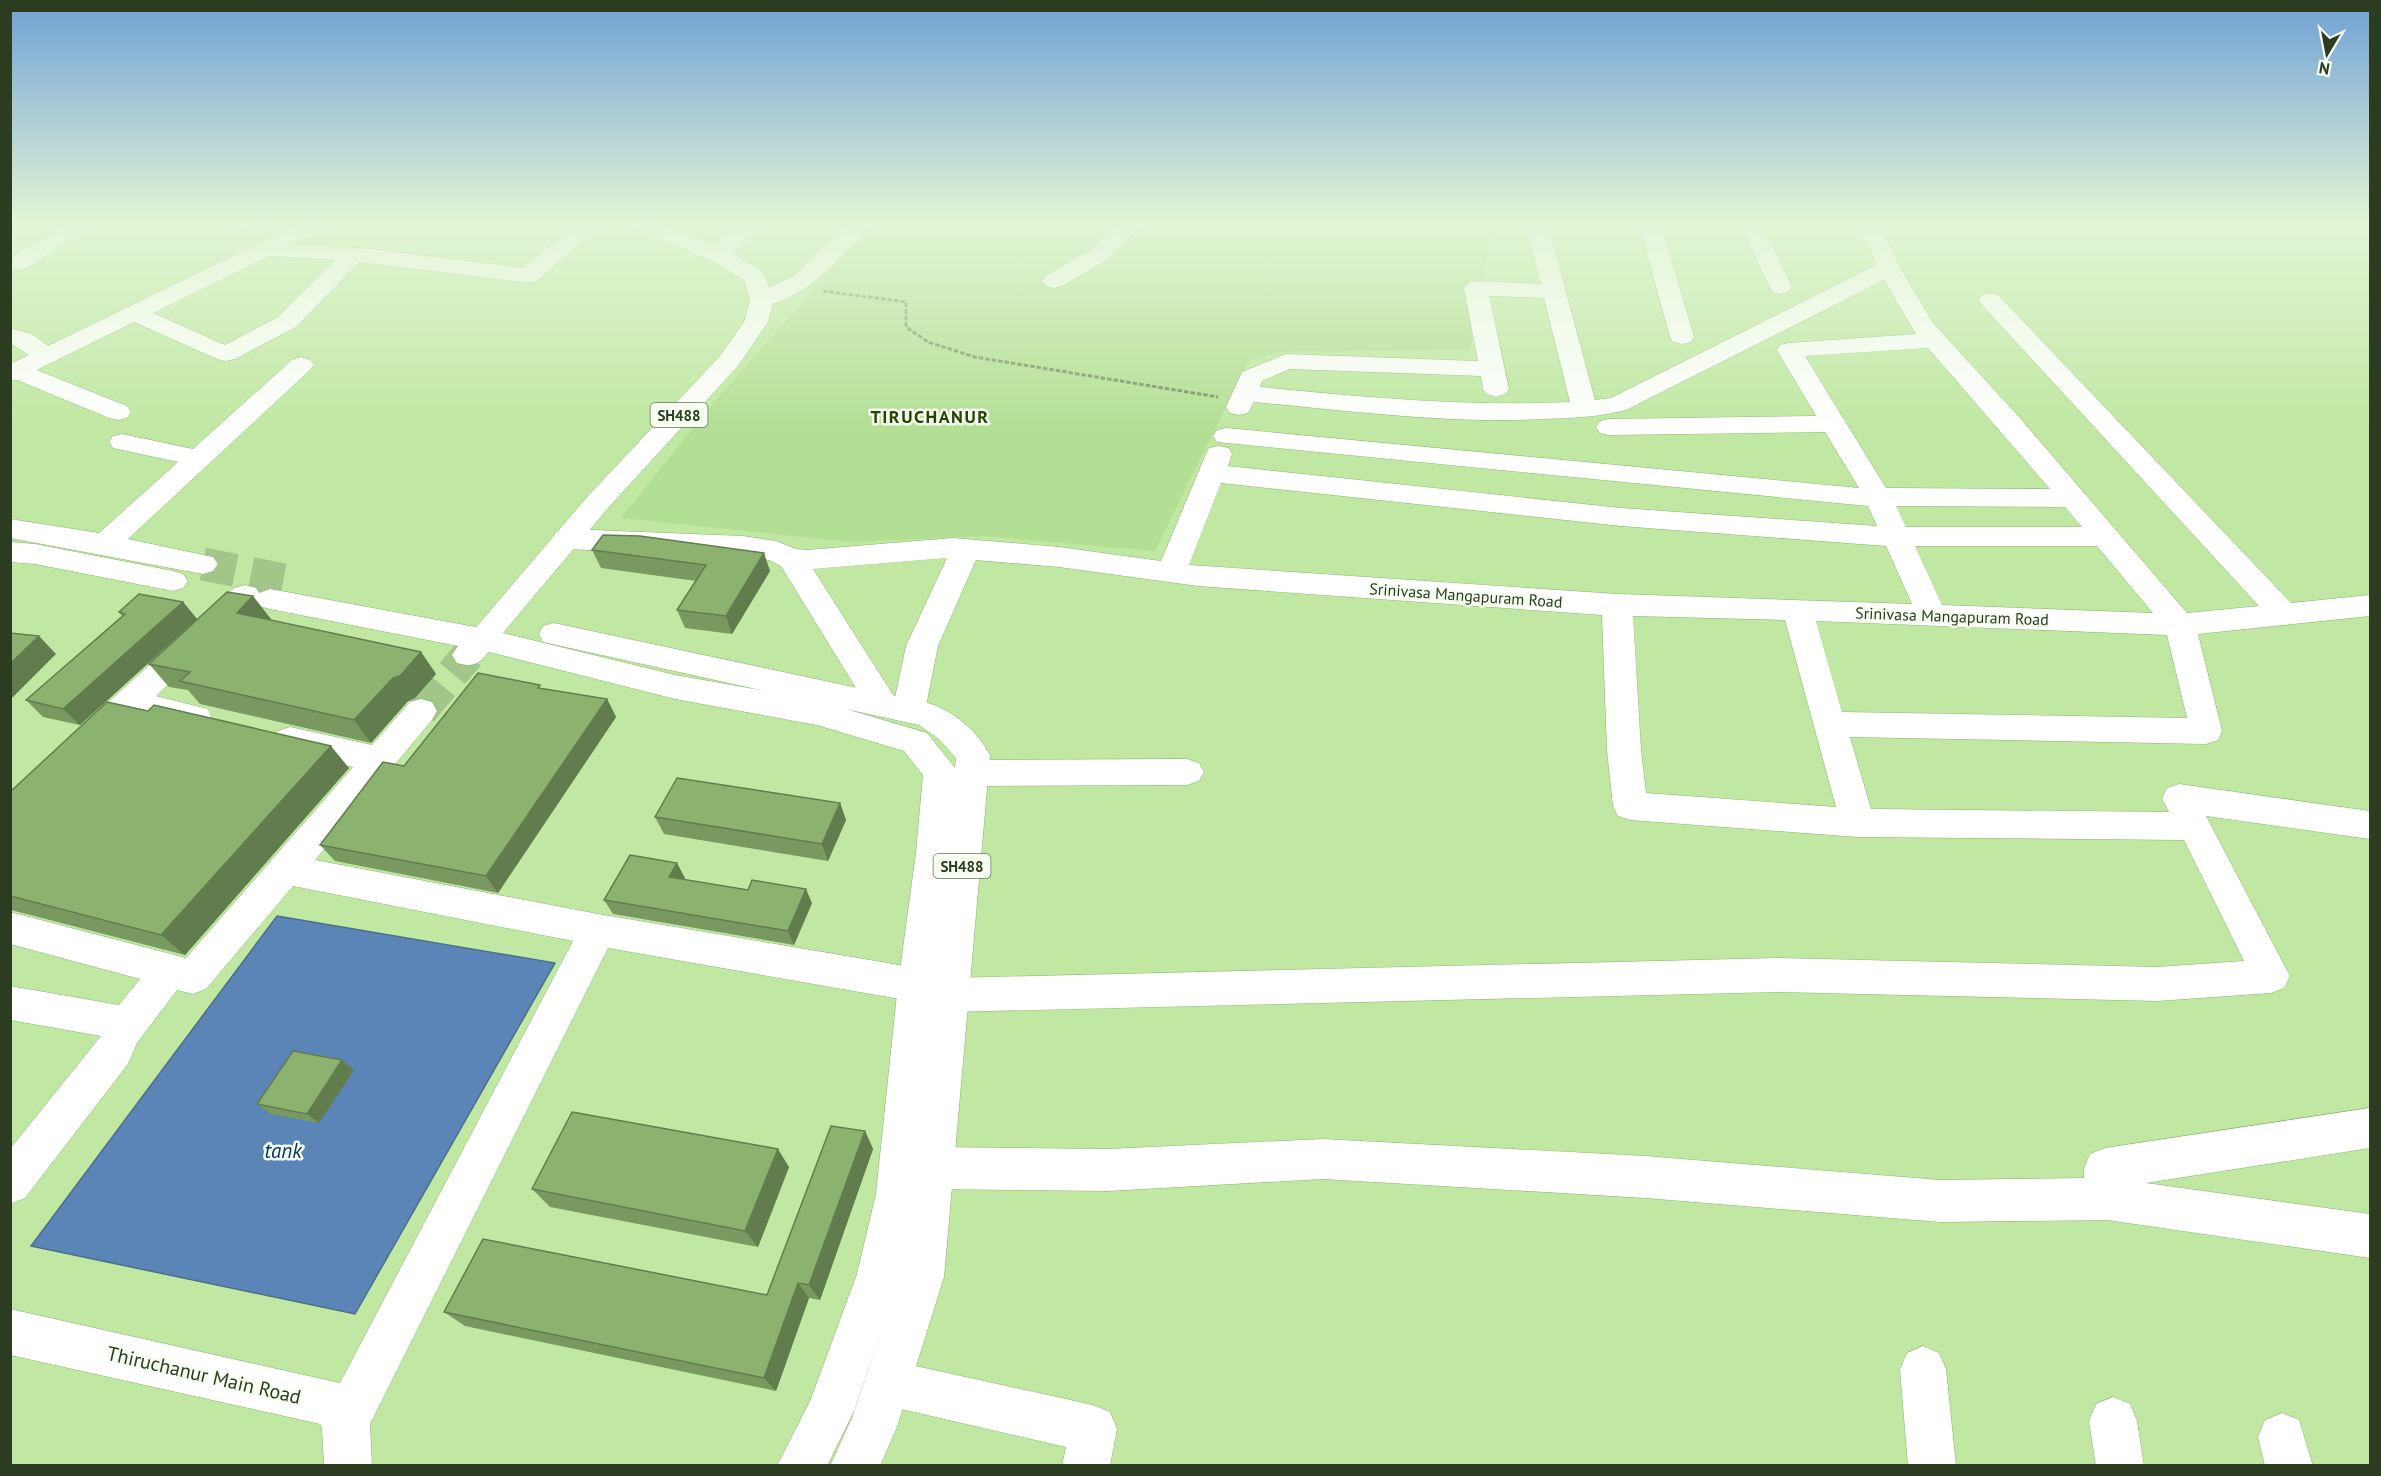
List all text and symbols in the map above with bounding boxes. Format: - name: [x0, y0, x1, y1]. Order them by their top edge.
- north arrow: [2297, 24, 2357, 84]
- text: N: [2317, 58, 2331, 80]
- road number: SH488: [650, 403, 708, 427]
- district label: TIRUCHANUR: [870, 405, 990, 428]
- street label: Srinivasa Mangapuram Road: [1369, 578, 1563, 612]
- street label: Srinivasa Mangapuram Road: [1855, 603, 2049, 629]
- road number: SH488: [934, 854, 990, 878]
- water label: tank: [264, 1137, 303, 1164]
- street label: Thiruchanur Main Road: [104, 1340, 304, 1410]

